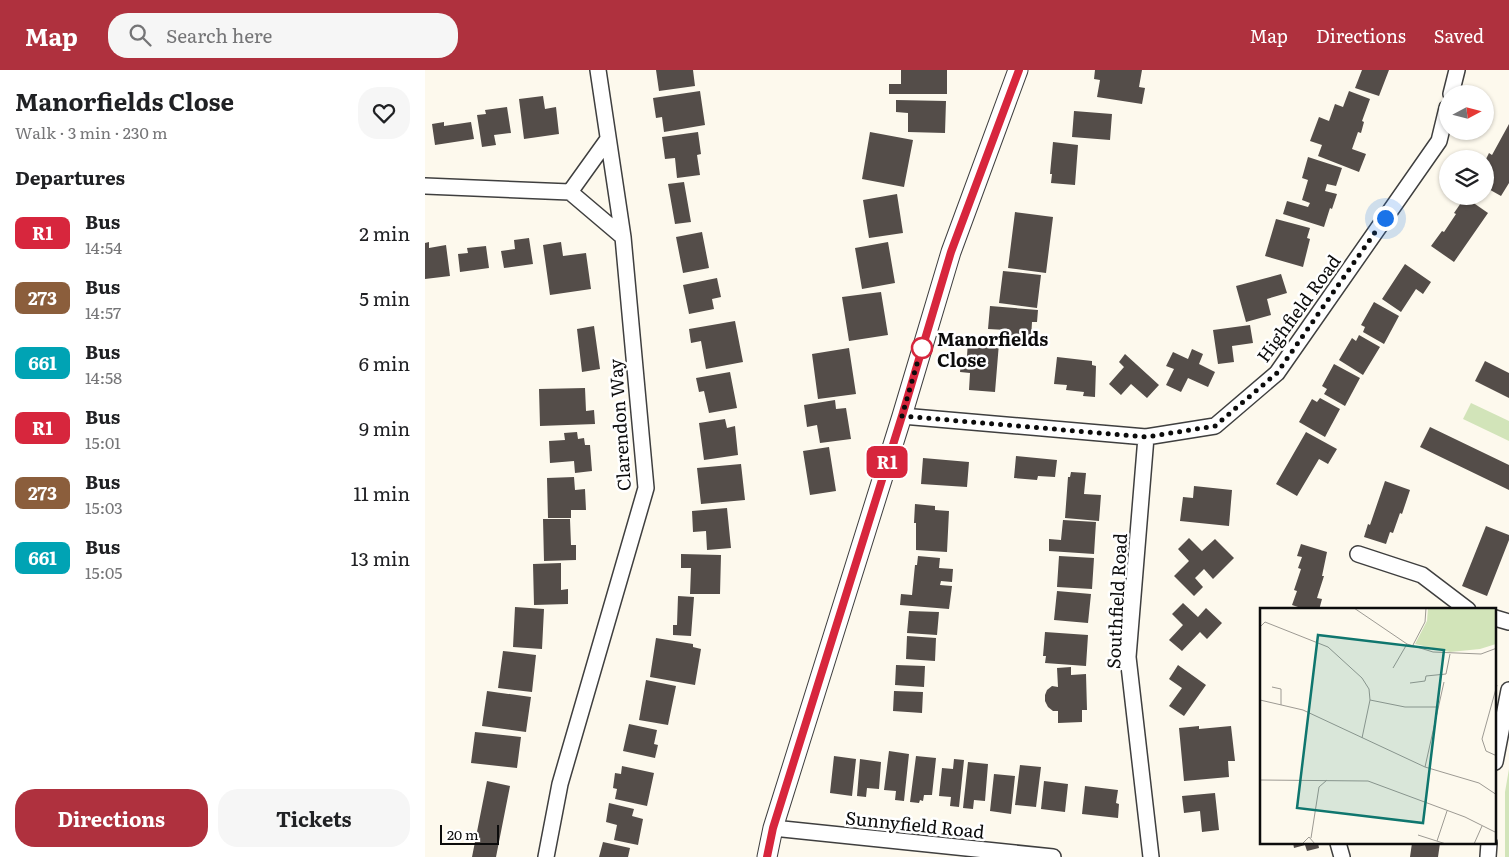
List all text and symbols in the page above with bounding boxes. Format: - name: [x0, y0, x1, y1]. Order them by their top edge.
- search box: [108, 13, 458, 58]
- text: Map: [25, 18, 78, 53]
- icon: search: [126, 21, 154, 49]
- text: Search here: [166, 21, 272, 49]
- text: Map: [1250, 22, 1288, 49]
- text: Directions: [1316, 22, 1406, 49]
- text: Saved: [1434, 22, 1484, 49]
- text: Manorfields Close: [15, 83, 234, 118]
- north arrow: [1439, 85, 1494, 140]
- map controls: [1439, 85, 1494, 205]
- button: heart: [358, 87, 410, 139]
- text: Walk · 3 min · 230 m: [15, 120, 167, 144]
- button: layers: [1439, 150, 1494, 205]
- text: Departures: [15, 163, 125, 191]
- your location: [1373, 206, 1398, 231]
- text: Bus: [85, 207, 120, 235]
- text: R1: [32, 219, 53, 246]
- text: 2 min: [359, 219, 410, 247]
- text: 14:54: [85, 235, 122, 259]
- street label: Highfield Road: [1250, 248, 1346, 368]
- text: Bus: [85, 272, 120, 300]
- text: 273: [28, 284, 57, 311]
- text: 5 min: [359, 284, 410, 312]
- text: 14:57: [85, 300, 121, 324]
- place label: Manorfields Close: [937, 325, 1048, 373]
- text: Bus: [85, 337, 120, 365]
- marker: Manorfields Close: [911, 337, 933, 359]
- text: 661: [28, 349, 57, 376]
- text: 6 min: [359, 349, 410, 377]
- street label: Clarendon Way: [601, 357, 637, 492]
- text: 14:58: [85, 365, 122, 389]
- text: Bus: [85, 402, 120, 430]
- text: R1: [32, 414, 53, 441]
- text: 9 min: [359, 414, 410, 442]
- text: 15:01: [85, 430, 121, 454]
- line badge: R1: [865, 446, 909, 478]
- text: R1: [877, 448, 897, 475]
- text: Bus: [85, 467, 120, 495]
- text: 273: [28, 479, 57, 506]
- text: 11 min: [353, 479, 410, 507]
- text: 15:03: [85, 495, 123, 519]
- text: Bus: [85, 532, 120, 560]
- street label: Southfield Road: [1099, 532, 1133, 670]
- text: 661: [28, 544, 57, 571]
- text: 13 min: [351, 544, 410, 572]
- text: 15:05: [85, 560, 122, 584]
- inset map: [1260, 608, 1497, 844]
- button: Directions: [15, 789, 208, 847]
- button: Tickets: [218, 789, 410, 847]
- street label: Sunnyfield Road: [844, 803, 986, 845]
- scale bar: [440, 822, 499, 845]
- text: 20 m: [447, 824, 479, 844]

